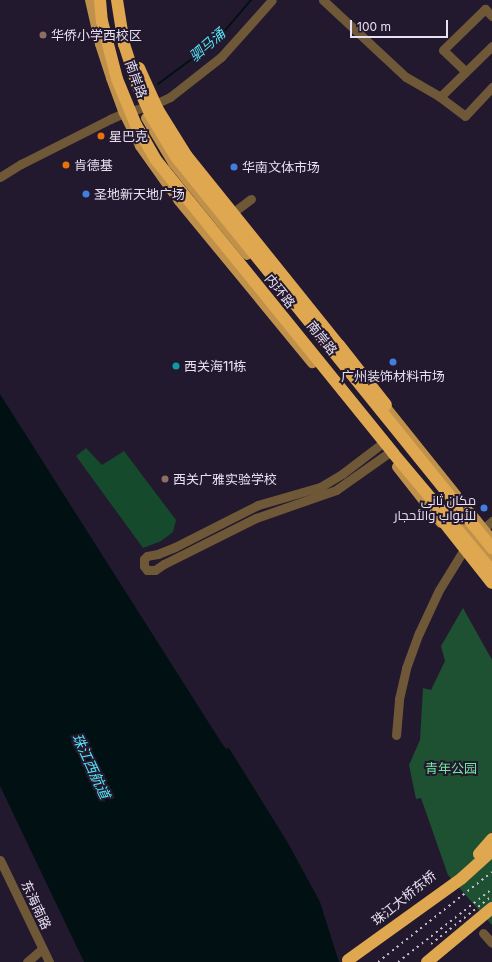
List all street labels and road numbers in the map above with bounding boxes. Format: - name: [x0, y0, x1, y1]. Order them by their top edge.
- street label: 南岸路: [122, 58, 150, 100]
- street label: 内环路: [262, 271, 298, 311]
- street label: 南岸路: [304, 318, 340, 358]
- street label: 珠江大桥东桥: [369, 867, 439, 929]
- street label: 东海南路: [18, 878, 54, 932]

